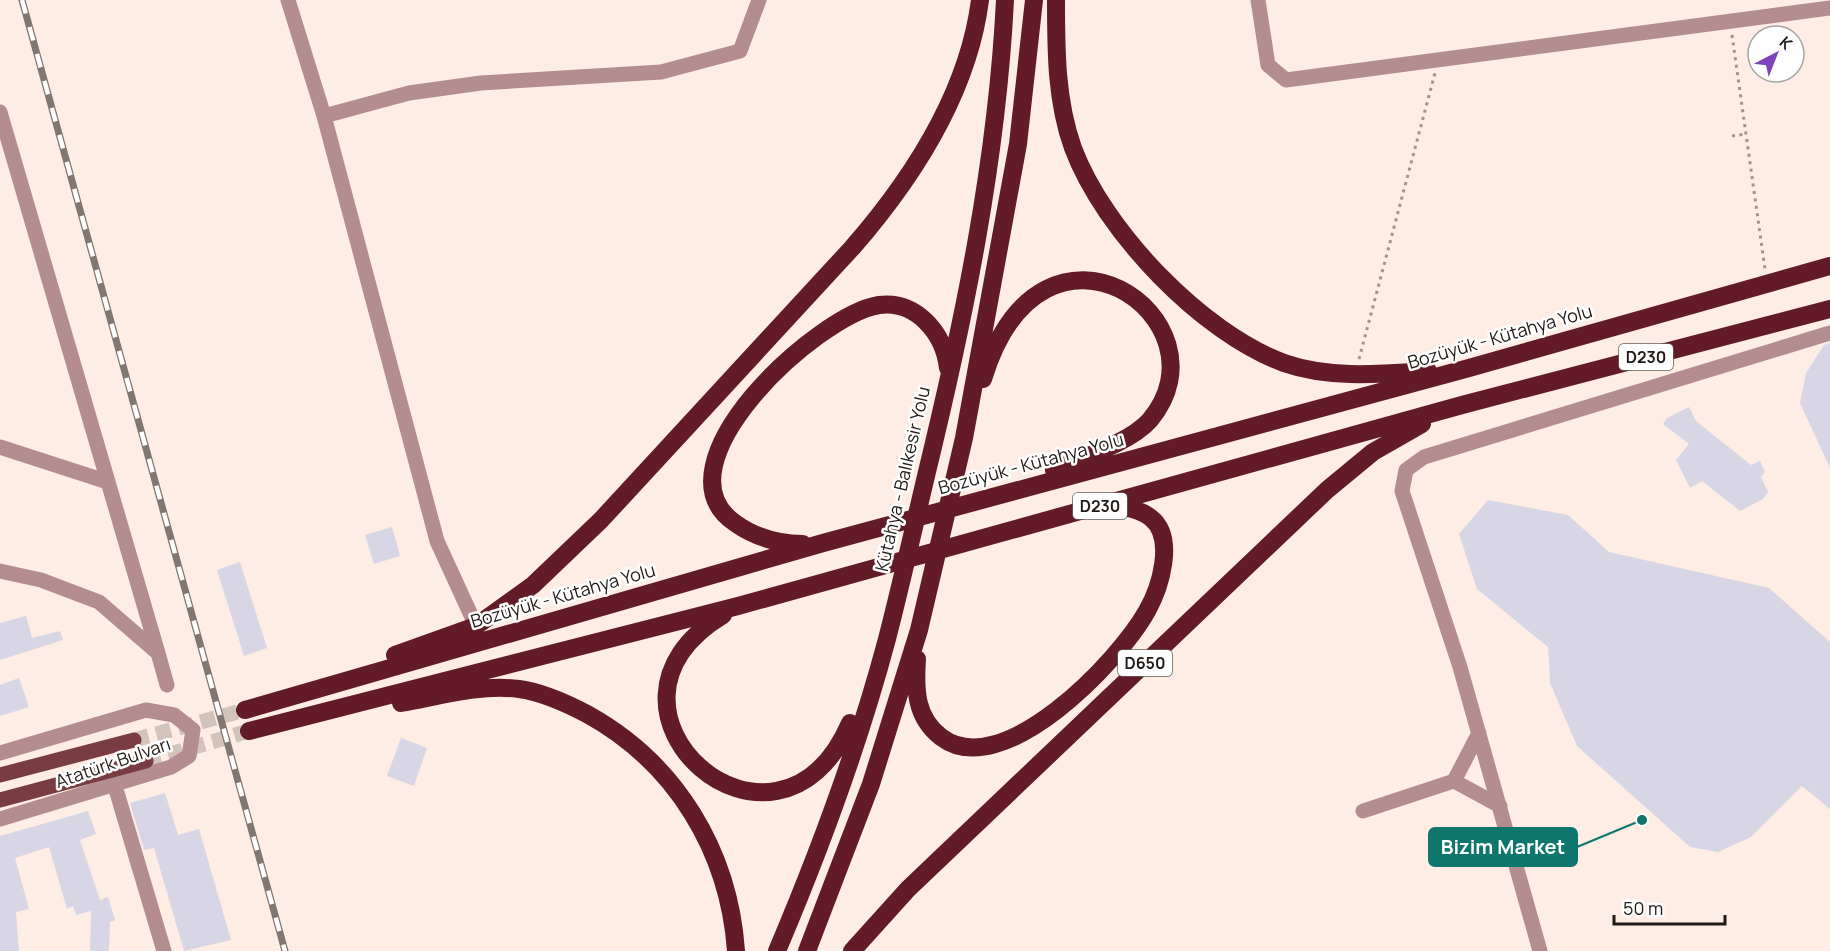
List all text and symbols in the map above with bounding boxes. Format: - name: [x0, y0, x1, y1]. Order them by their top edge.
- north arrow: [1746, 24, 1806, 84]
- text: K: [1775, 31, 1798, 55]
- street label: Bozüyük - Kütahya Yolu: [1405, 298, 1595, 374]
- road number: D230: [1619, 344, 1673, 370]
- street label: Kütahya - Balıkesir Yolu: [869, 384, 935, 574]
- street label: Bozüyük - Kütahya Yolu: [935, 427, 1126, 499]
- road number: D230: [1073, 493, 1127, 519]
- street label: Bozüyük - Kütahya Yolu: [468, 557, 658, 633]
- road number: D650: [1118, 650, 1172, 676]
- street label: Atatürk Bulvarı: [52, 731, 174, 793]
- callout: Bizim Market: [1429, 828, 1577, 866]
- text: Bizim Market: [1441, 833, 1565, 860]
- scale bar: [1614, 888, 1725, 926]
- text: 50 m: [1623, 896, 1663, 920]

